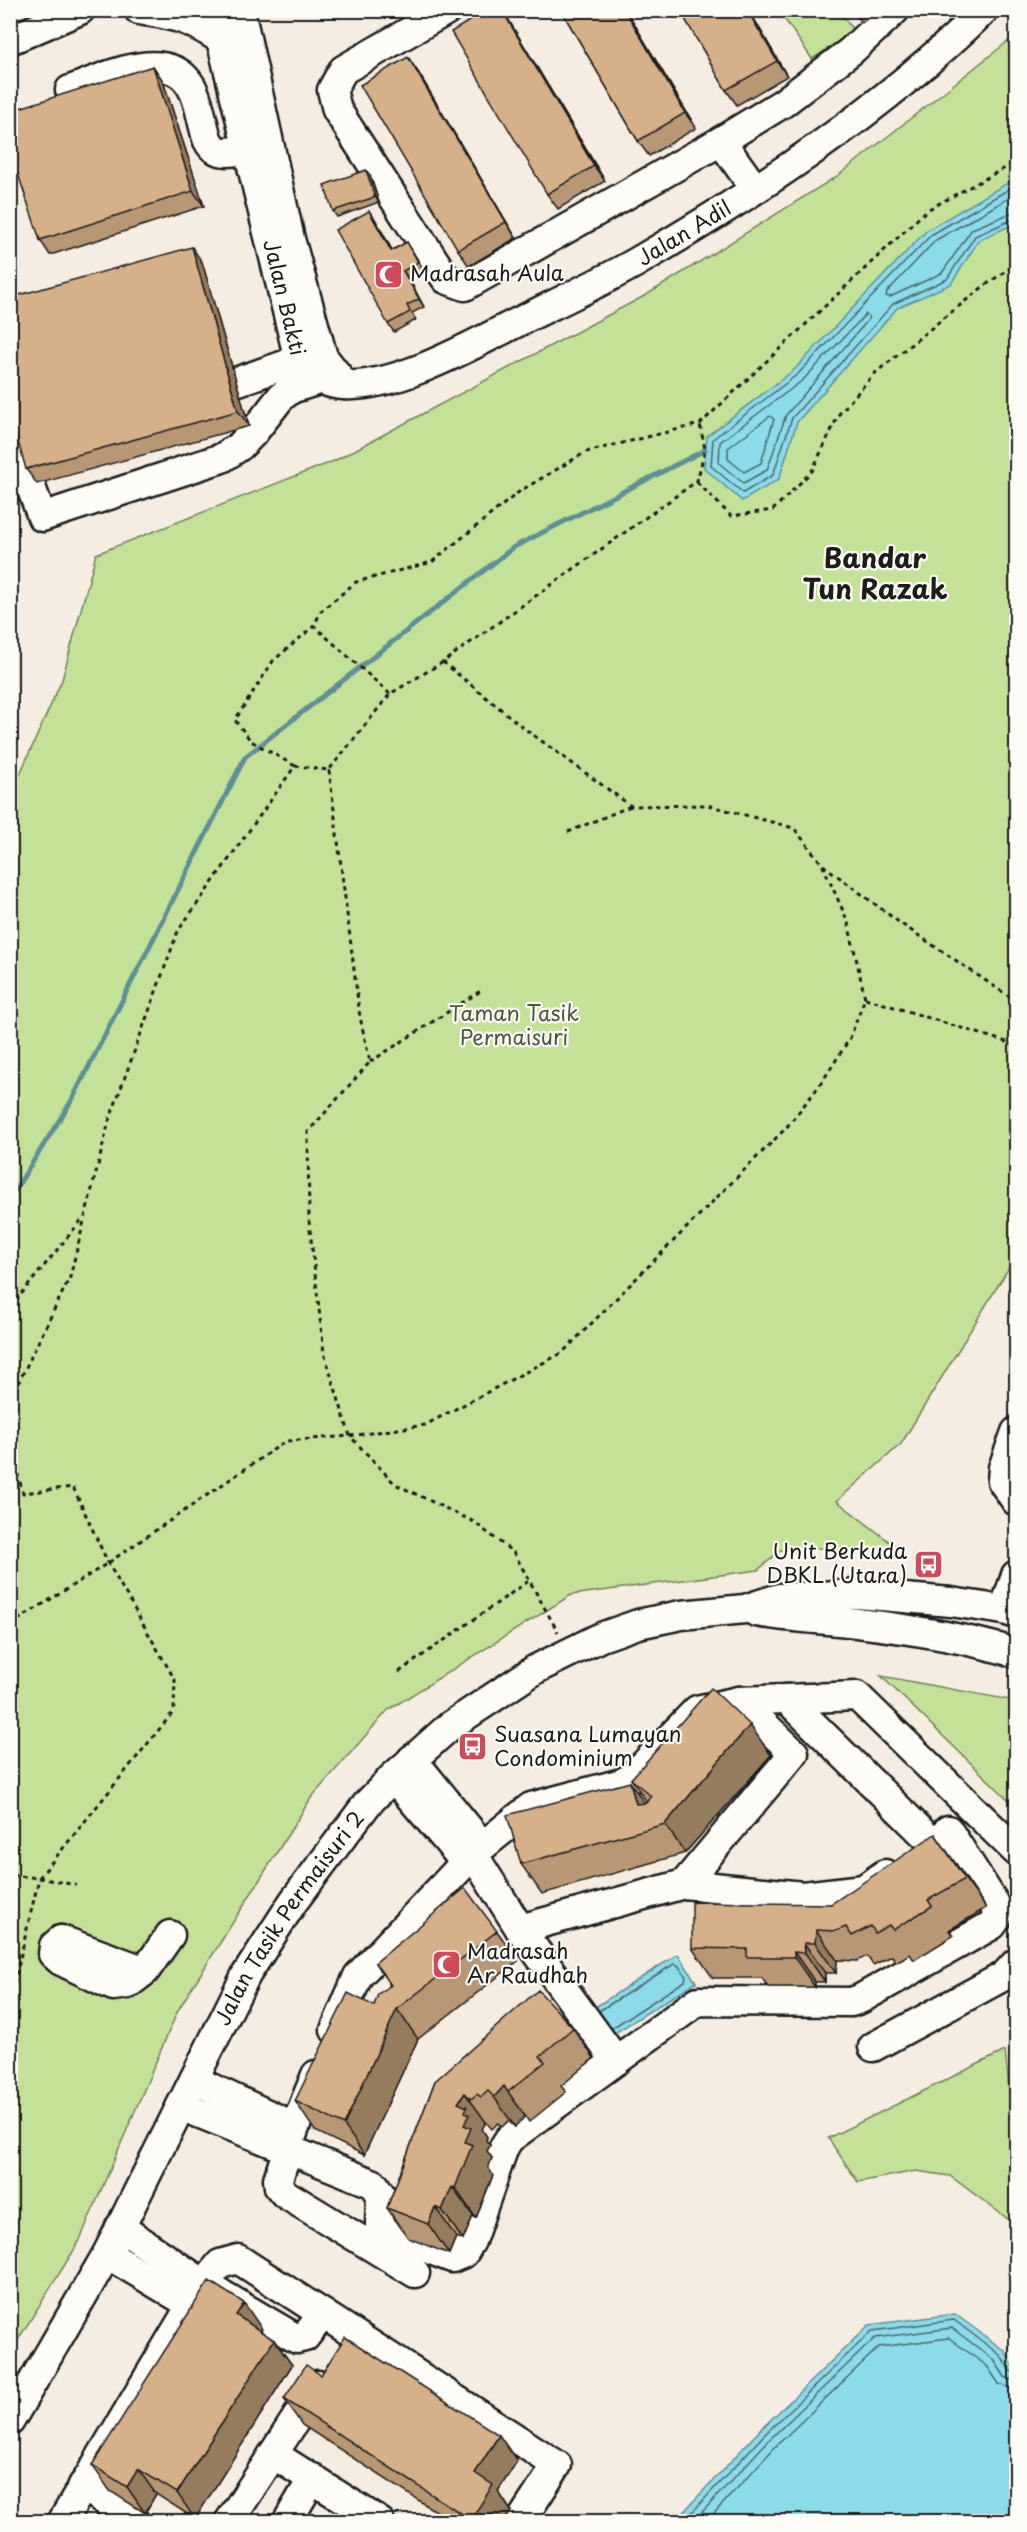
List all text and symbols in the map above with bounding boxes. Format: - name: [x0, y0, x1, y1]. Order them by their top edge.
- street label: Jalan Adil: [630, 191, 737, 272]
- street label: Jalan Bakti: [256, 236, 315, 358]
- place label: Madrasah Aula: [410, 256, 564, 288]
- mosque icon: Madrasah Aula: [373, 258, 405, 290]
- district label: Bandar Tun Razak: [802, 536, 948, 608]
- park label: Taman Tasik Permaisuri: [449, 996, 579, 1052]
- place label: Unit Berkuda DBKL (Utara): [766, 1534, 907, 1590]
- bus stop icon: Unit Berkuda DBKL (Utara): [912, 1548, 944, 1580]
- place label: Suasana Lumayan Condominium: [494, 1717, 682, 1773]
- bus stop icon: Suasana Lumayan Condominium: [457, 1731, 489, 1763]
- street label: Jalan Tasik Permaisuri 2: [205, 1803, 371, 2030]
- place label: Madrasah Ar Raudhah: [467, 1934, 588, 1990]
- mosque icon: Madrasah Ar Raudhah: [430, 1948, 462, 1980]

